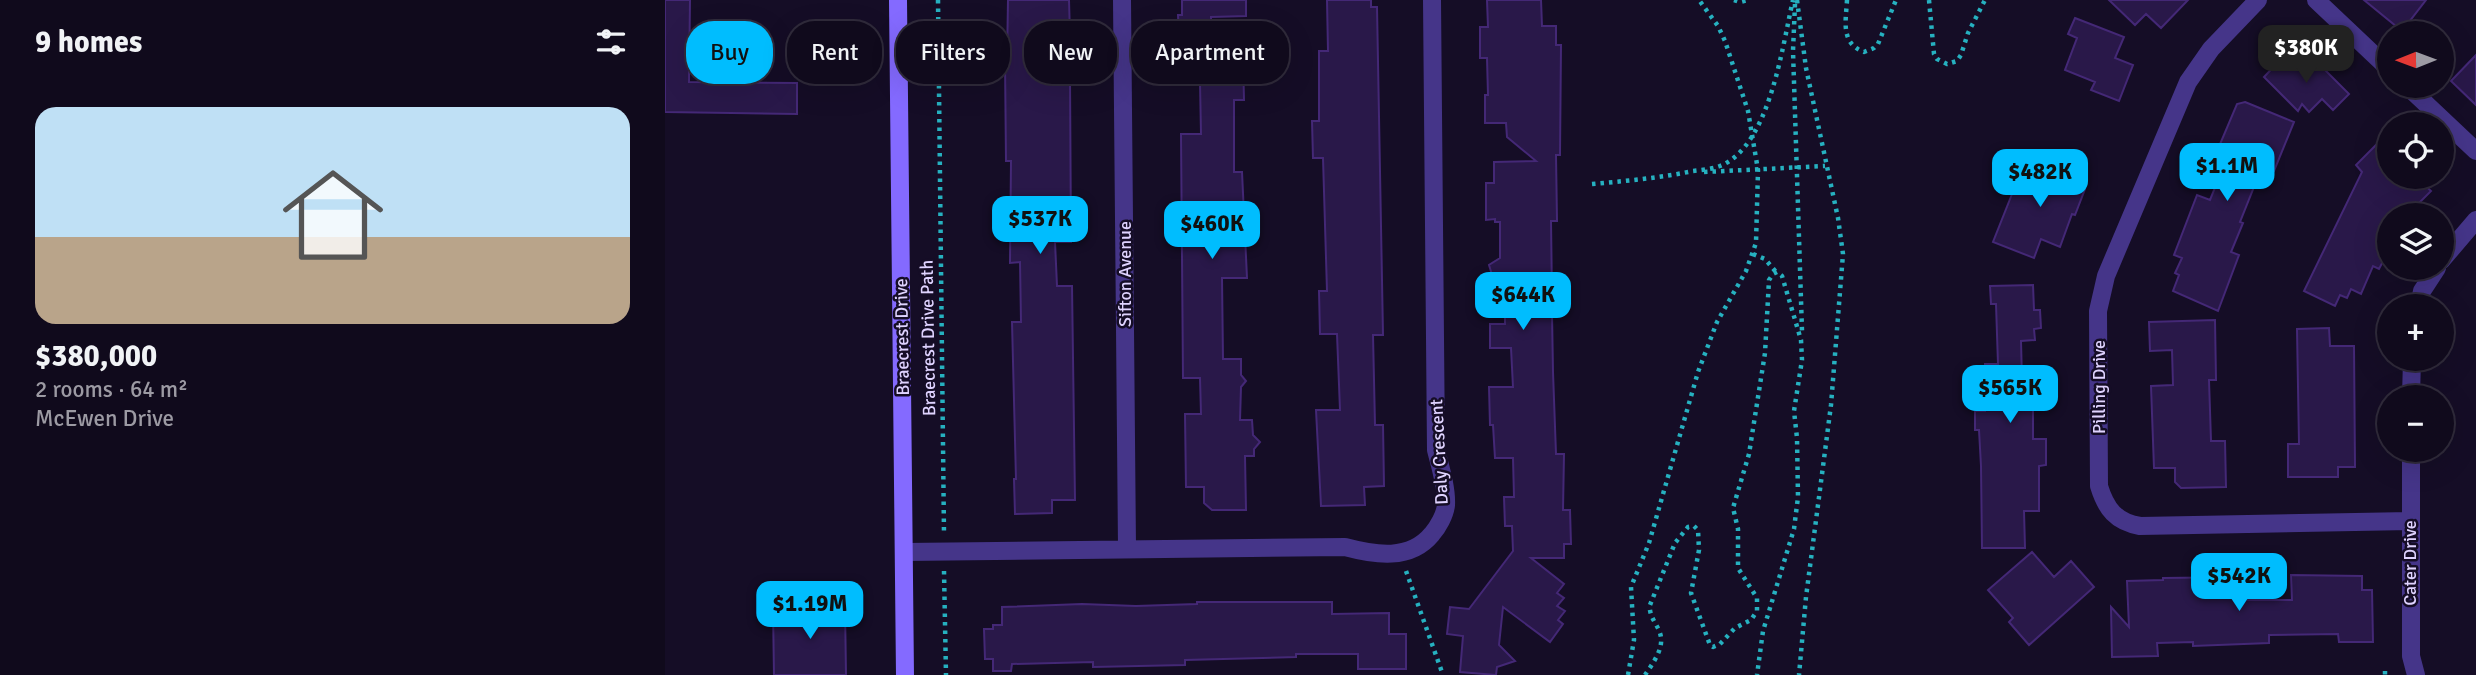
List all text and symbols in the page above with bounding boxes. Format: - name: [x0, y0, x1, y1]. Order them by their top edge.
- chip: Buy: [686, 21, 773, 84]
- chip: Rent: [787, 21, 882, 84]
- chip: Filters: [896, 21, 1010, 84]
- chip: New: [1024, 21, 1117, 84]
- chip: Apartment: [1131, 21, 1289, 84]
- north arrow: [2377, 21, 2453, 98]
- map controls: [2377, 21, 2454, 462]
- icon: filters: [592, 23, 630, 61]
- text: 9 homes: [35, 24, 142, 61]
- pin: $380K: [2257, 25, 2355, 85]
- text: $380K: [2274, 33, 2338, 62]
- button: locate: [2377, 112, 2454, 189]
- pin: $1.1M: [2178, 144, 2276, 203]
- pin: $482K: [1991, 150, 2089, 209]
- text: $1.1M: [2195, 151, 2259, 180]
- icon: home: [270, 152, 396, 278]
- text: $482K: [2008, 157, 2072, 186]
- pin: $537K: [991, 196, 1089, 256]
- pin: $460K: [1163, 202, 1261, 261]
- button: layers: [2377, 203, 2454, 280]
- text: $537K: [1008, 204, 1072, 233]
- text: $460K: [1180, 209, 1244, 238]
- street label: Sifton Avenue: [1114, 221, 1136, 327]
- street label: Braecrest Drive Path: [916, 260, 940, 416]
- pin: $644K: [1474, 272, 1572, 332]
- street label: Braecrest Drive: [890, 278, 914, 396]
- text: $644K: [1491, 280, 1555, 309]
- button: +: [2377, 294, 2454, 371]
- text: $380,000: [35, 338, 157, 375]
- street label: Pilling Drive: [2088, 340, 2110, 434]
- pin: $565K: [1961, 366, 2059, 425]
- text: $565K: [1978, 373, 2042, 402]
- text: 2 rooms · 64 m²: [35, 375, 188, 404]
- button: −: [2377, 385, 2454, 462]
- street label: Daly Crescent: [1425, 399, 1453, 505]
- text: McEwen Drive: [35, 404, 174, 433]
- street label: Cater Drive: [2399, 520, 2421, 606]
- pin: $542K: [2190, 554, 2288, 613]
- text: $542K: [2207, 561, 2271, 590]
- pin: $1.19M: [753, 582, 867, 641]
- text: $1.19M: [772, 589, 848, 618]

